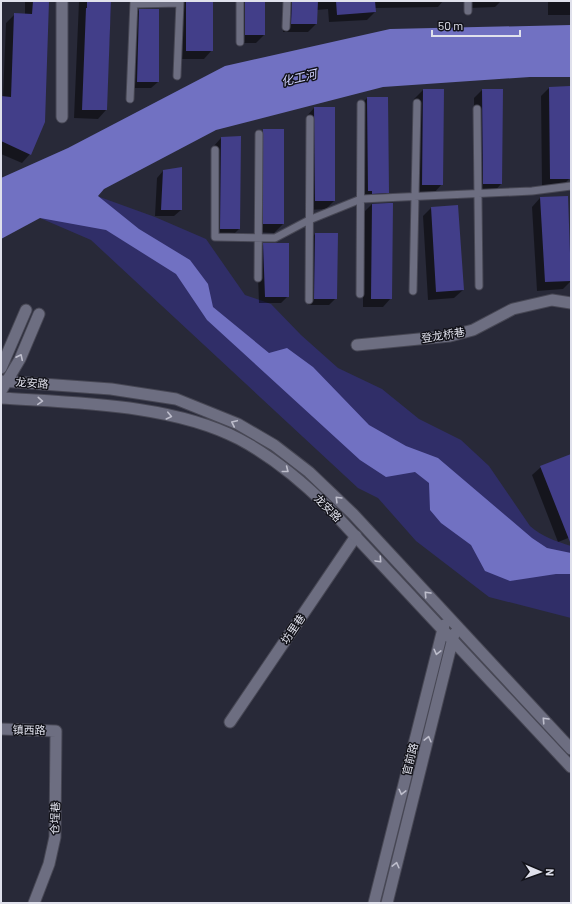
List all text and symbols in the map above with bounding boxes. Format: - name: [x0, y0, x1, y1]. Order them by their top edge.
- scale bar: [432, 12, 520, 38]
- text: 50 m: [438, 18, 463, 32]
- water label: 化工河: [280, 66, 320, 88]
- street label: 登龙桥巷: [420, 325, 466, 344]
- one-way arrow: [15, 354, 23, 362]
- street label: 龙安路: [15, 375, 49, 390]
- one-way arrow: [37, 396, 43, 405]
- one-way arrow: [166, 412, 172, 420]
- one-way arrow: [231, 420, 239, 428]
- one-way arrow: [281, 465, 288, 472]
- street label: 龙安路: [312, 491, 345, 524]
- one-way arrow: [335, 496, 343, 504]
- one-way arrow: [374, 556, 381, 563]
- one-way arrow: [424, 591, 432, 599]
- street label: 坊里巷: [278, 611, 307, 646]
- one-way arrow: [433, 648, 442, 655]
- one-way arrow: [542, 717, 549, 725]
- street label: 镇西路: [12, 723, 46, 736]
- one-way arrow: [423, 736, 431, 742]
- street label: 官前路: [399, 741, 420, 776]
- one-way arrow: [398, 788, 407, 795]
- street label: 仓埕巷: [47, 801, 62, 835]
- north arrow: [520, 852, 560, 892]
- one-way arrow: [391, 862, 400, 869]
- text: N: [544, 868, 557, 876]

